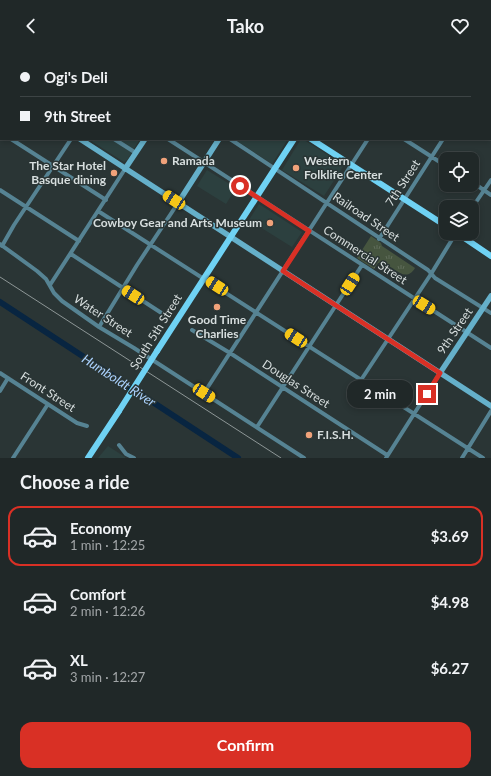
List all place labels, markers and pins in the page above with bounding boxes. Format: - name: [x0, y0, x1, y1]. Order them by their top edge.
- place label: Ramada: [172, 153, 215, 168]
- place label: Western Folklife Center: [304, 153, 383, 182]
- marker: Ramada: [159, 156, 169, 166]
- place label: The Star Hotel Basque dining: [29, 158, 107, 187]
- marker: Western Folklife Center: [291, 163, 301, 173]
- marker: The Star Hotel Basque dining: [109, 168, 119, 178]
- place label: Cowboy Gear and Arts Museum: [93, 215, 262, 230]
- marker: Cowboy Gear and Arts Museum: [265, 218, 275, 228]
- marker: Good Time Charlies: [212, 302, 222, 312]
- place label: Good Time Charlies: [188, 312, 247, 341]
- place label: F.I.S.H.: [317, 427, 354, 442]
- marker: F.I.S.H.: [304, 430, 314, 440]

